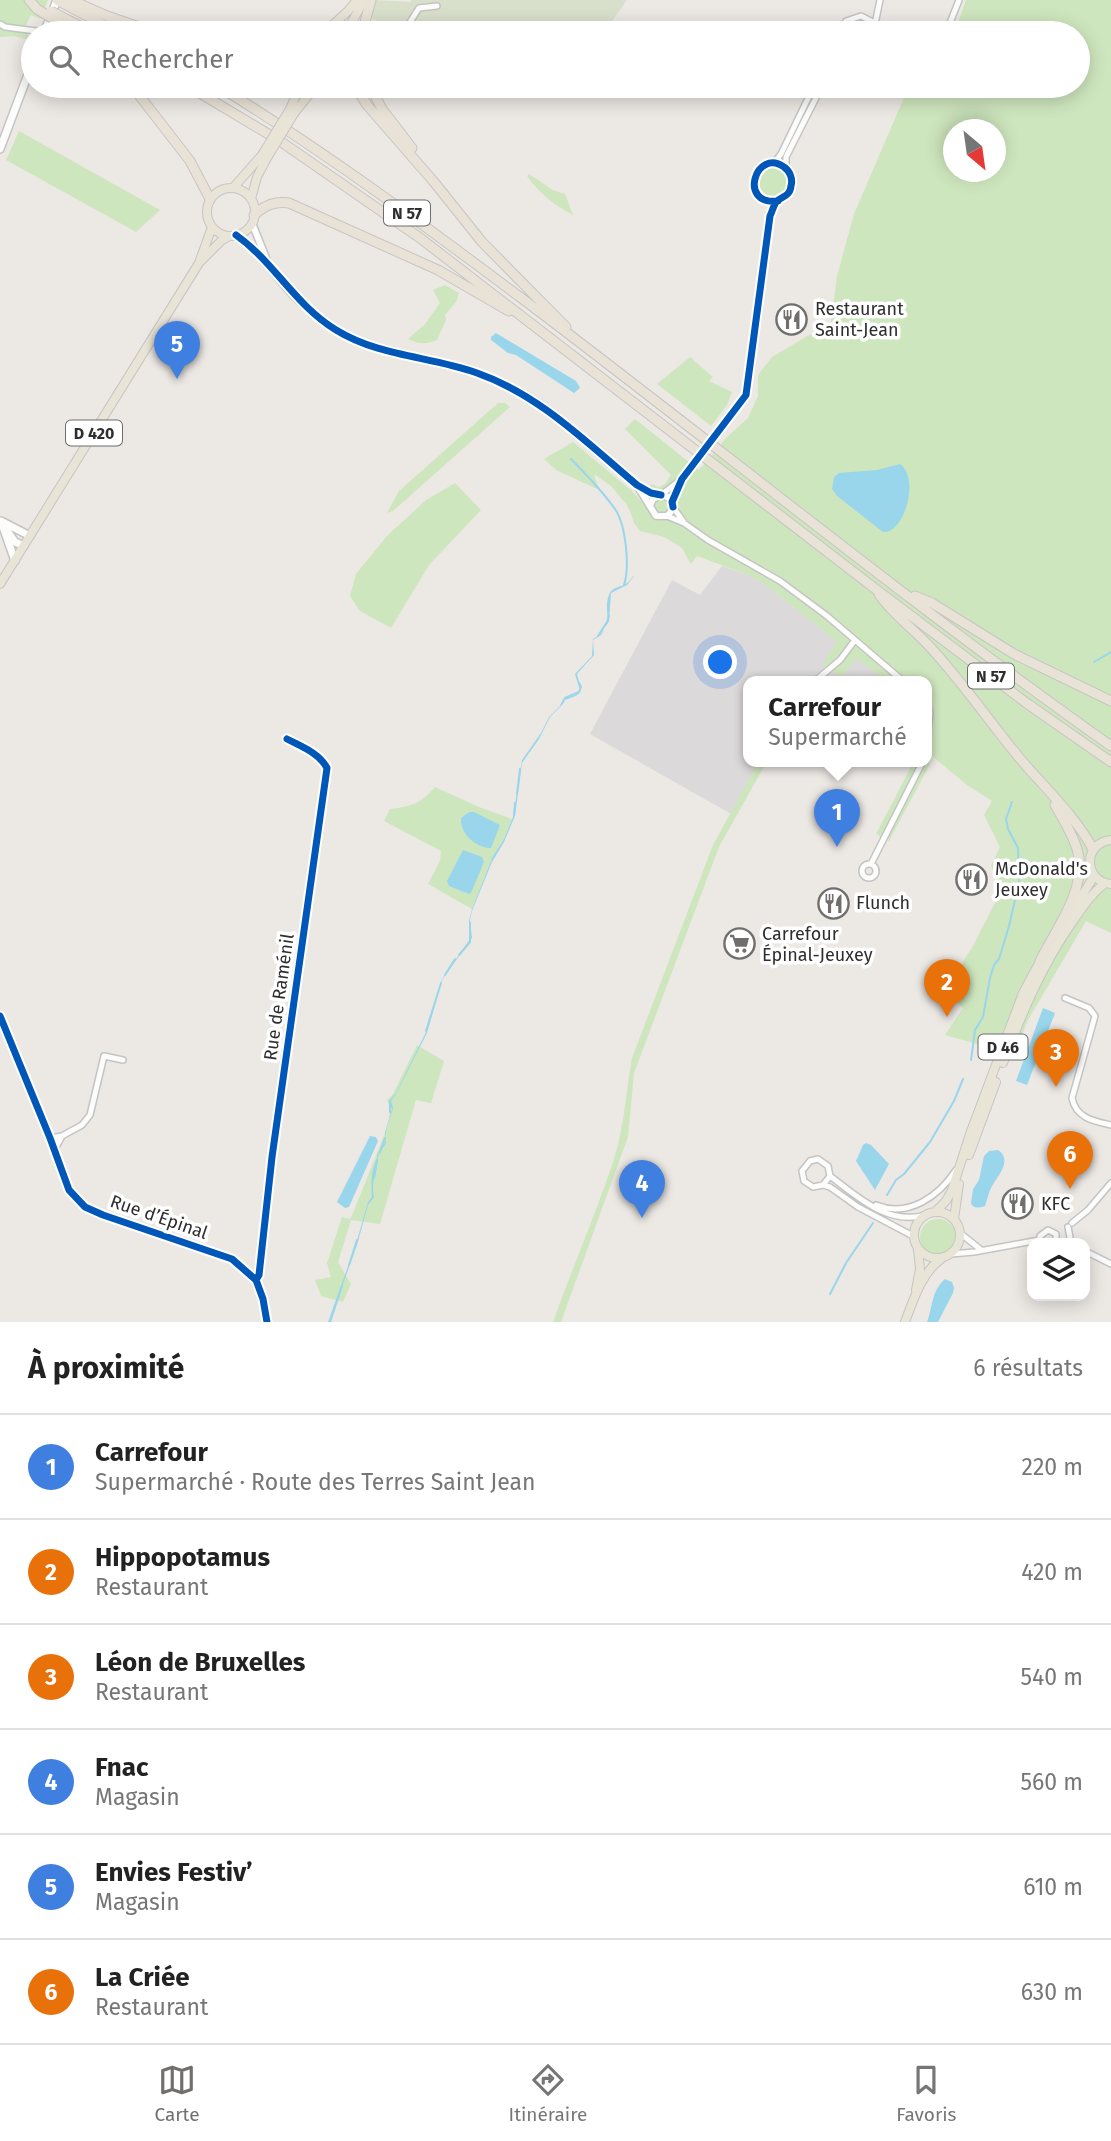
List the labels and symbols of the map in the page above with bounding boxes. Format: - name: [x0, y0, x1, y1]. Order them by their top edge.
- north arrow: [943, 119, 1006, 182]
- road number: N 57: [384, 200, 430, 226]
- place label: Restaurant Saint-Jean: [815, 298, 904, 341]
- restaurant icon: Restaurant Saint-Jean: [775, 302, 809, 336]
- pin: 5: [154, 321, 200, 379]
- road number: D 420: [66, 420, 122, 446]
- your location: [703, 645, 737, 679]
- road number: N 57: [968, 664, 1014, 688]
- pin: 1: [814, 789, 860, 847]
- place label: McDonald's Jeuxey: [995, 858, 1088, 901]
- restaurant icon: McDonald's Jeuxey: [955, 862, 989, 896]
- restaurant icon: Flunch: [816, 886, 850, 920]
- place label: Flunch: [856, 892, 910, 914]
- place label: Carrefour Épinal-Jeuxey: [762, 923, 873, 966]
- supermarket icon: Carrefour Épinal-Jeuxey: [722, 927, 756, 961]
- street label: Rue de Raménil: [259, 932, 299, 1062]
- pin: 2: [924, 959, 970, 1017]
- pin: 3: [1033, 1029, 1079, 1087]
- road number: D 46: [978, 1035, 1028, 1060]
- pin: 6: [1047, 1131, 1093, 1189]
- pin: 4: [619, 1160, 665, 1218]
- restaurant icon: KFC: [1001, 1187, 1035, 1221]
- street label: Rue d’Épinal: [107, 1189, 211, 1244]
- place label: KFC: [1041, 1193, 1070, 1215]

